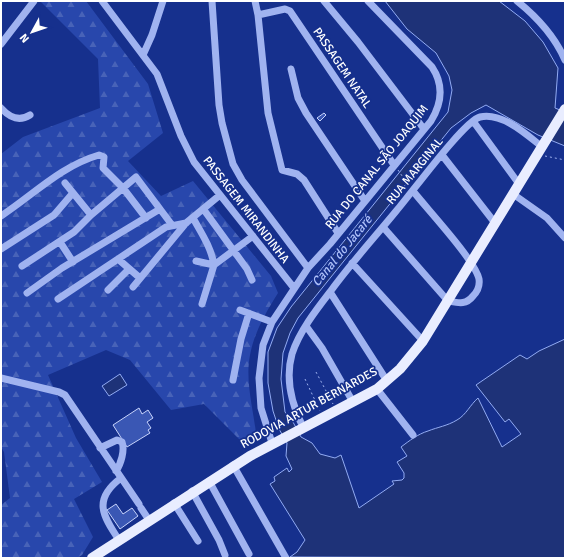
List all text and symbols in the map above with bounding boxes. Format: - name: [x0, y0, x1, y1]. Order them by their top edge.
- north arrow: [12, 12, 52, 52]
- street label: PASSAGEM NATAL: [309, 25, 375, 111]
- text: N: [17, 31, 32, 45]
- street label: RUA DO CANAL SÃO JOAQUIM: [322, 102, 432, 232]
- street label: RUA MARGINAL: [383, 135, 447, 207]
- street label: PASSAGEM MIRANDINHA: [200, 154, 293, 267]
- water label: Canal do Jacaré: [308, 211, 377, 290]
- street label: RODOVIA ARTUR BERNARDES: [238, 364, 380, 452]

